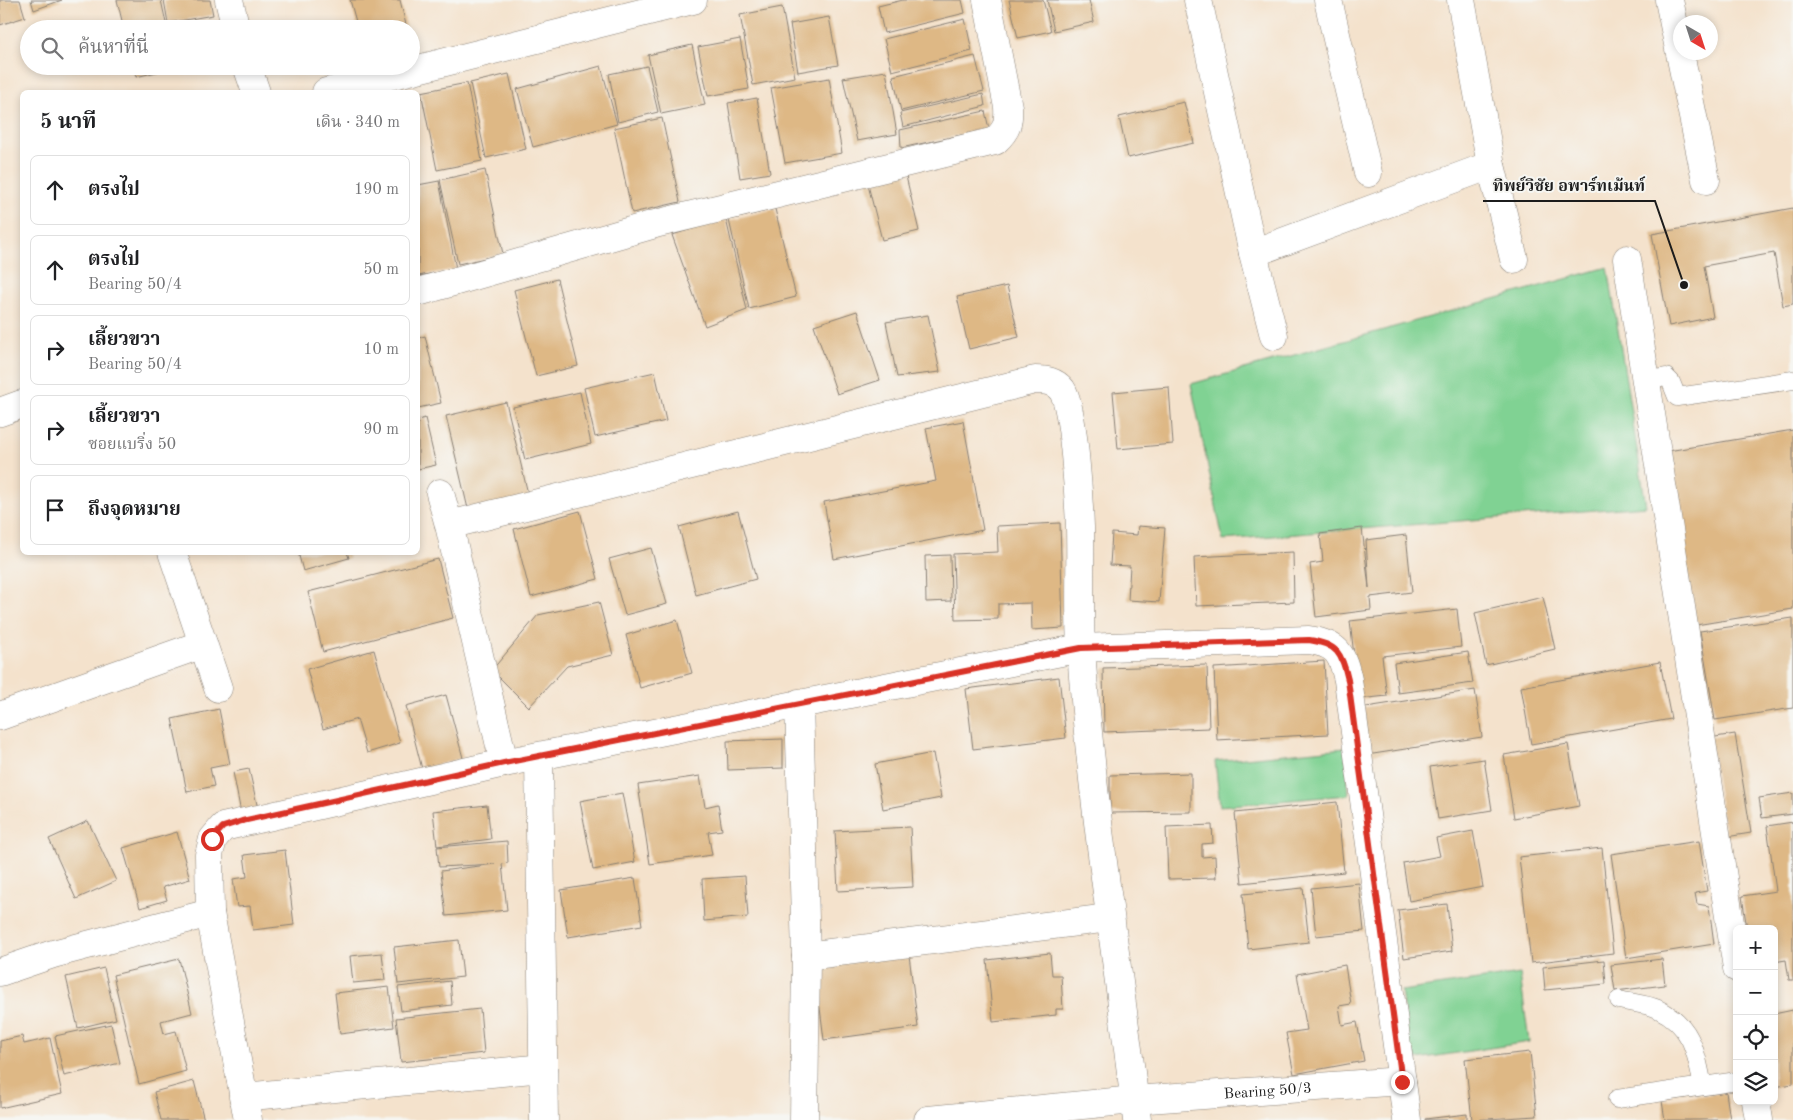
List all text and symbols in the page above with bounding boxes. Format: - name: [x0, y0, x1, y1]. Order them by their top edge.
- north arrow: [1673, 15, 1718, 60]
- search box: [20, 20, 420, 75]
- icon: search: [38, 34, 66, 62]
- text: ค้นหาที่นี่: [78, 39, 149, 58]
- text: 5 นาที: [40, 112, 96, 133]
- text: เดิน · 340 m: [315, 115, 400, 131]
- callout: ทิพย์วิชัย อพาร์ทเม้นท์: [1483, 170, 1655, 201]
- icon: ahead: [41, 176, 69, 204]
- text: ทิพย์วิชัย อพาร์ทเม้นท์: [1493, 176, 1646, 195]
- text: ตรงไป: [88, 181, 140, 200]
- text: 190 m: [354, 182, 399, 198]
- text: ตรงไป: [88, 251, 140, 270]
- icon: ahead: [41, 256, 69, 284]
- text: 50 m: [363, 262, 399, 278]
- text: Bearing 50/4: [88, 277, 182, 293]
- text: เลี้ยวขวา: [88, 331, 160, 350]
- icon: right: [41, 336, 69, 364]
- text: 10 m: [363, 342, 399, 358]
- text: Bearing 50/4: [88, 357, 182, 373]
- text: เลี้ยวขวา: [88, 408, 160, 427]
- icon: right: [41, 416, 69, 444]
- text: 90 m: [363, 422, 399, 438]
- text: ซอยแบริ่ง 50: [88, 437, 176, 453]
- icon: arrive: [41, 496, 69, 524]
- text: ถึงจุดหมาย: [88, 501, 181, 520]
- route start: [201, 828, 224, 851]
- map controls: [1733, 925, 1778, 1105]
- button: +: [1733, 925, 1778, 970]
- button: −: [1733, 970, 1778, 1015]
- button: locate: [1733, 1015, 1778, 1060]
- button: layers: [1733, 1060, 1778, 1105]
- route end: [1391, 1071, 1414, 1094]
- street label: Bearing 50/3: [1223, 1081, 1312, 1103]

